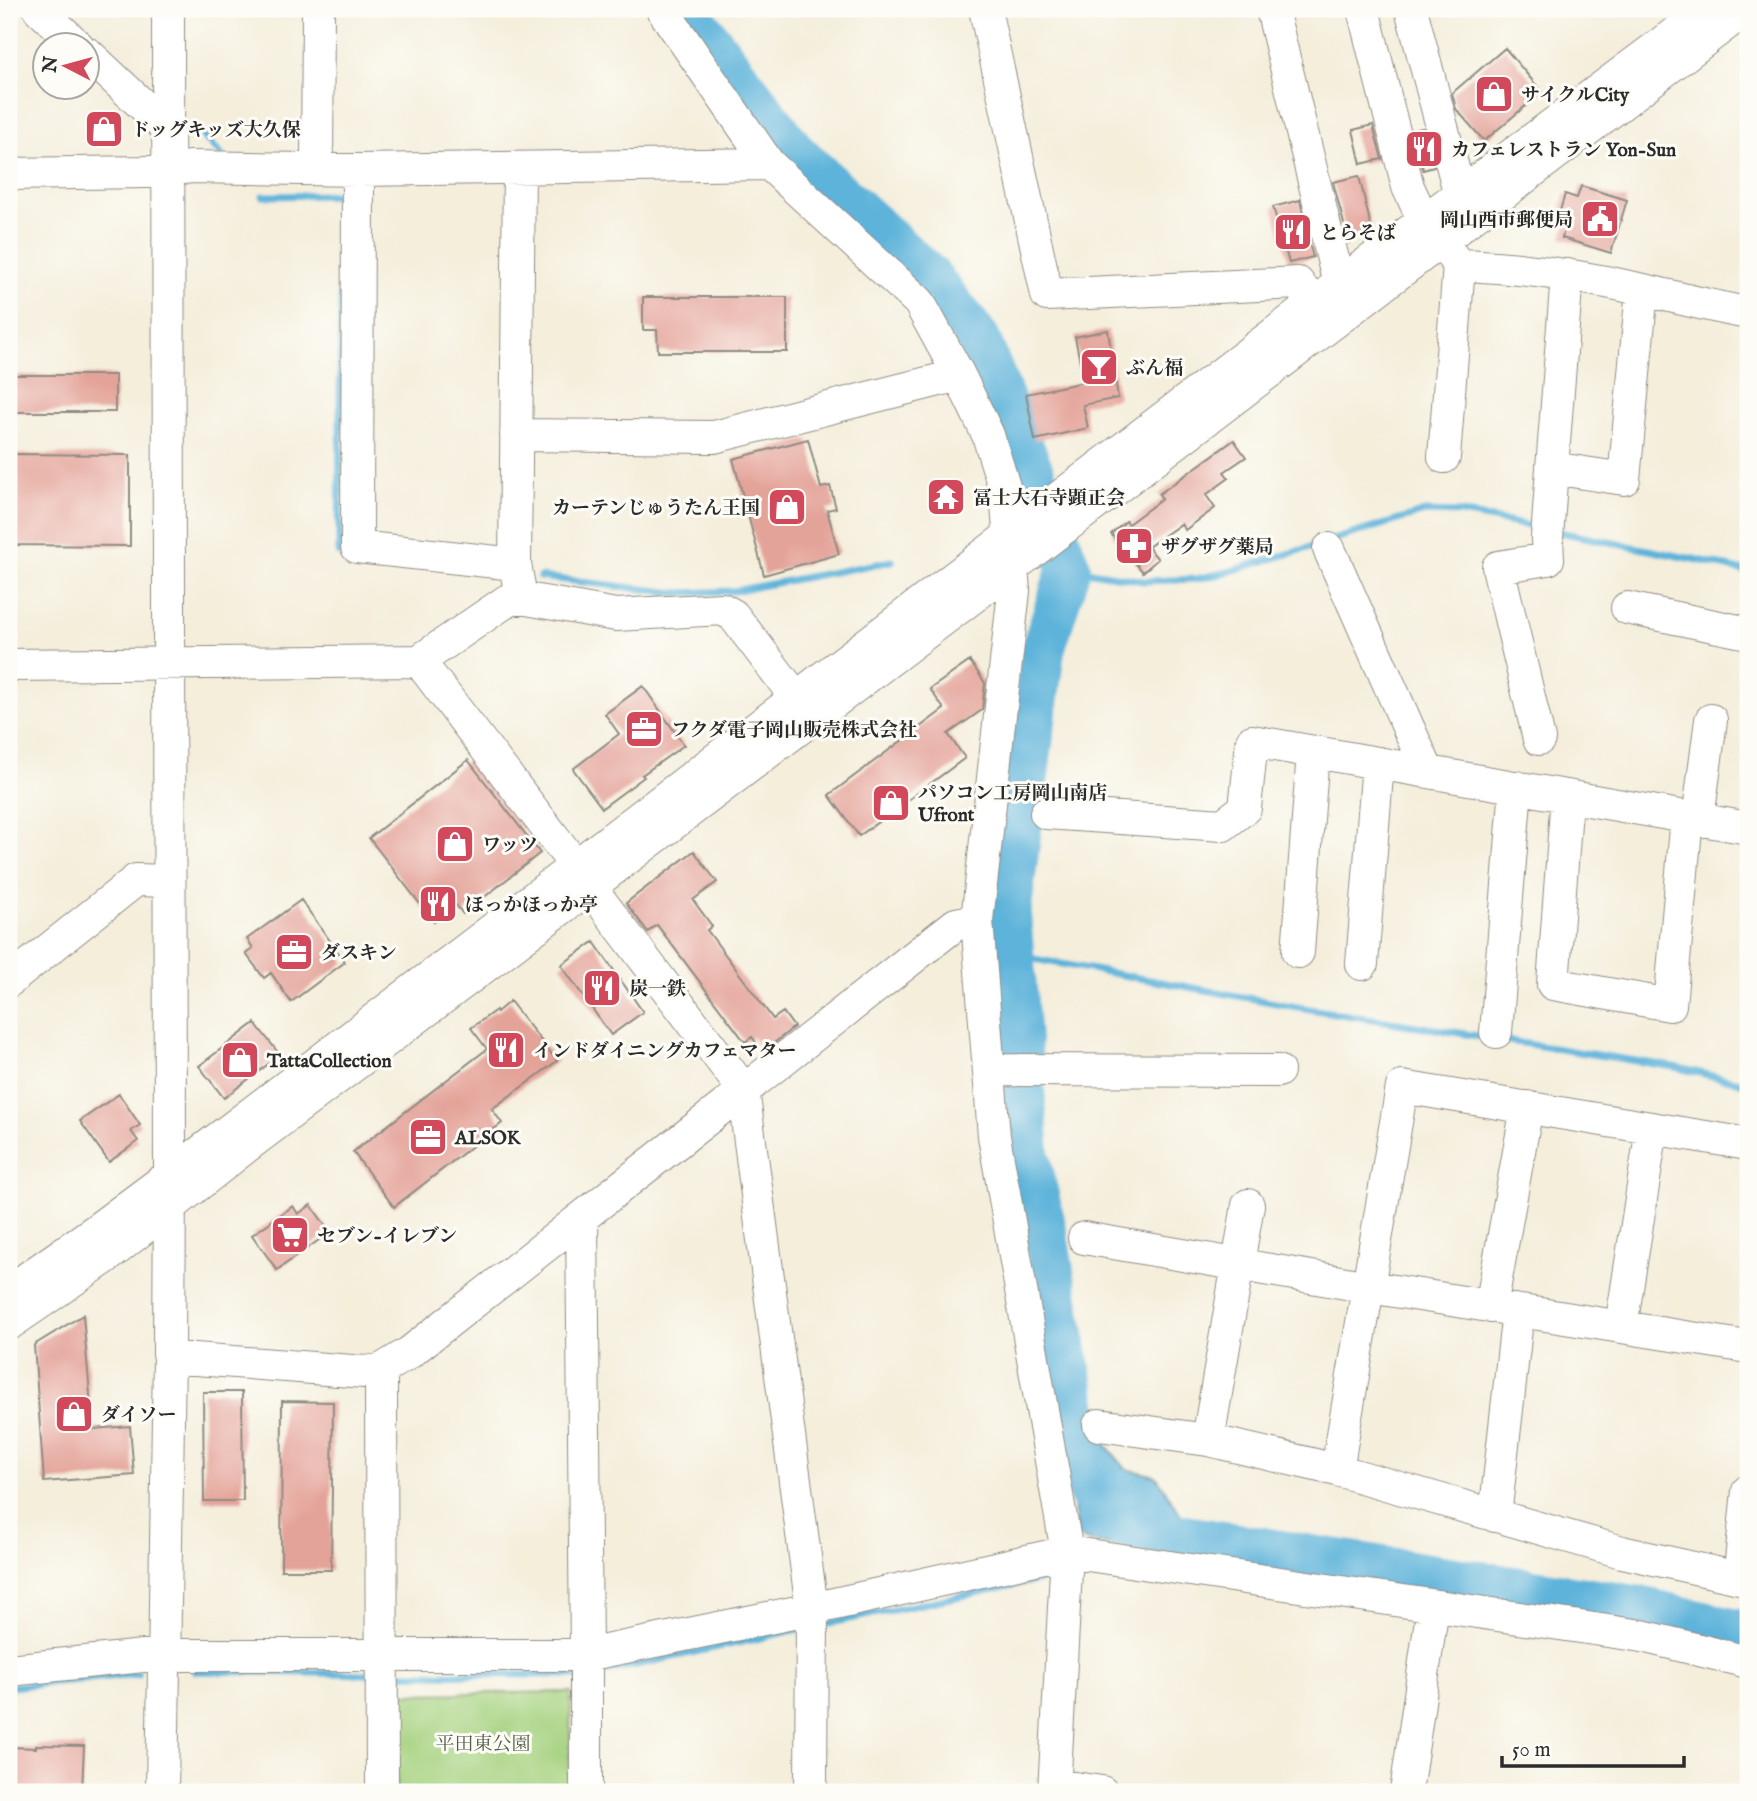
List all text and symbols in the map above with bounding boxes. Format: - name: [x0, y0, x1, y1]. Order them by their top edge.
- north arrow: [32, 32, 102, 102]
- text: N: [38, 54, 64, 75]
- shop icon: サイクルCity: [1473, 73, 1515, 115]
- place label: サイクルCity: [1521, 84, 1630, 108]
- shop icon: ドッグキッズ大久保: [83, 108, 125, 150]
- place label: ドッグキッズ大久保: [131, 119, 301, 143]
- restaurant icon: カフェレストラン Yon-Sun: [1403, 128, 1445, 170]
- place label: カフェレストラン Yon-Sun: [1451, 139, 1676, 163]
- public building icon: 岡山西市郵便局: [1579, 198, 1621, 240]
- place label: 岡山西市郵便局: [1440, 209, 1573, 233]
- restaurant icon: とらそば: [1272, 211, 1314, 253]
- place label: とらそば: [1320, 222, 1396, 246]
- bar icon: ぶん福: [1078, 346, 1120, 388]
- place label: ぶん福: [1126, 357, 1183, 381]
- temple icon: 冨士大石寺顕正会: [925, 476, 967, 518]
- shop icon: カーテンじゅうたん王国: [766, 486, 808, 528]
- place label: 冨士大石寺顕正会: [973, 487, 1125, 511]
- place label: カーテンじゅうたん王国: [552, 497, 760, 521]
- pharmacy icon: ザグザグ薬局: [1113, 525, 1155, 567]
- place label: ザグザグ薬局: [1161, 536, 1273, 560]
- office icon: フクダ電子岡山販売株式会社: [623, 708, 665, 750]
- place label: フクダ電子岡山販売株式会社: [671, 719, 917, 743]
- shop icon: パソコン工房岡山南店 Ufront: [870, 782, 912, 824]
- place label: パソコン工房岡山南店 Ufront: [917, 782, 1108, 828]
- shop icon: ワッツ: [434, 823, 476, 865]
- place label: ワッツ: [482, 834, 538, 858]
- restaurant icon: ほっかほっか亭: [417, 883, 459, 925]
- place label: ほっかほっか亭: [465, 894, 598, 918]
- office icon: ダスキン: [273, 931, 315, 973]
- place label: ダスキン: [321, 942, 397, 966]
- restaurant icon: 炭一鉄: [581, 967, 623, 1009]
- place label: 炭一鉄: [629, 978, 686, 1002]
- restaurant icon: インドダイニングカフェマター: [485, 1029, 527, 1071]
- shop icon: TattaCollection: [219, 1039, 261, 1081]
- place label: インドダイニングカフェマター: [533, 1040, 797, 1064]
- place label: TattaCollection: [266, 1050, 392, 1074]
- office icon: ALSOK: [407, 1116, 449, 1158]
- place label: ALSOK: [454, 1127, 522, 1151]
- supermarket icon: セブン-イレブン: [269, 1214, 311, 1256]
- place label: セブン-イレブン: [317, 1225, 457, 1249]
- shop icon: ダイソー: [53, 1393, 95, 1435]
- place label: ダイソー: [101, 1404, 177, 1428]
- scale bar: [1502, 1724, 1684, 1768]
- park label: 平田東公園: [435, 1733, 531, 1757]
- text: 50 m: [1512, 1737, 1551, 1764]

